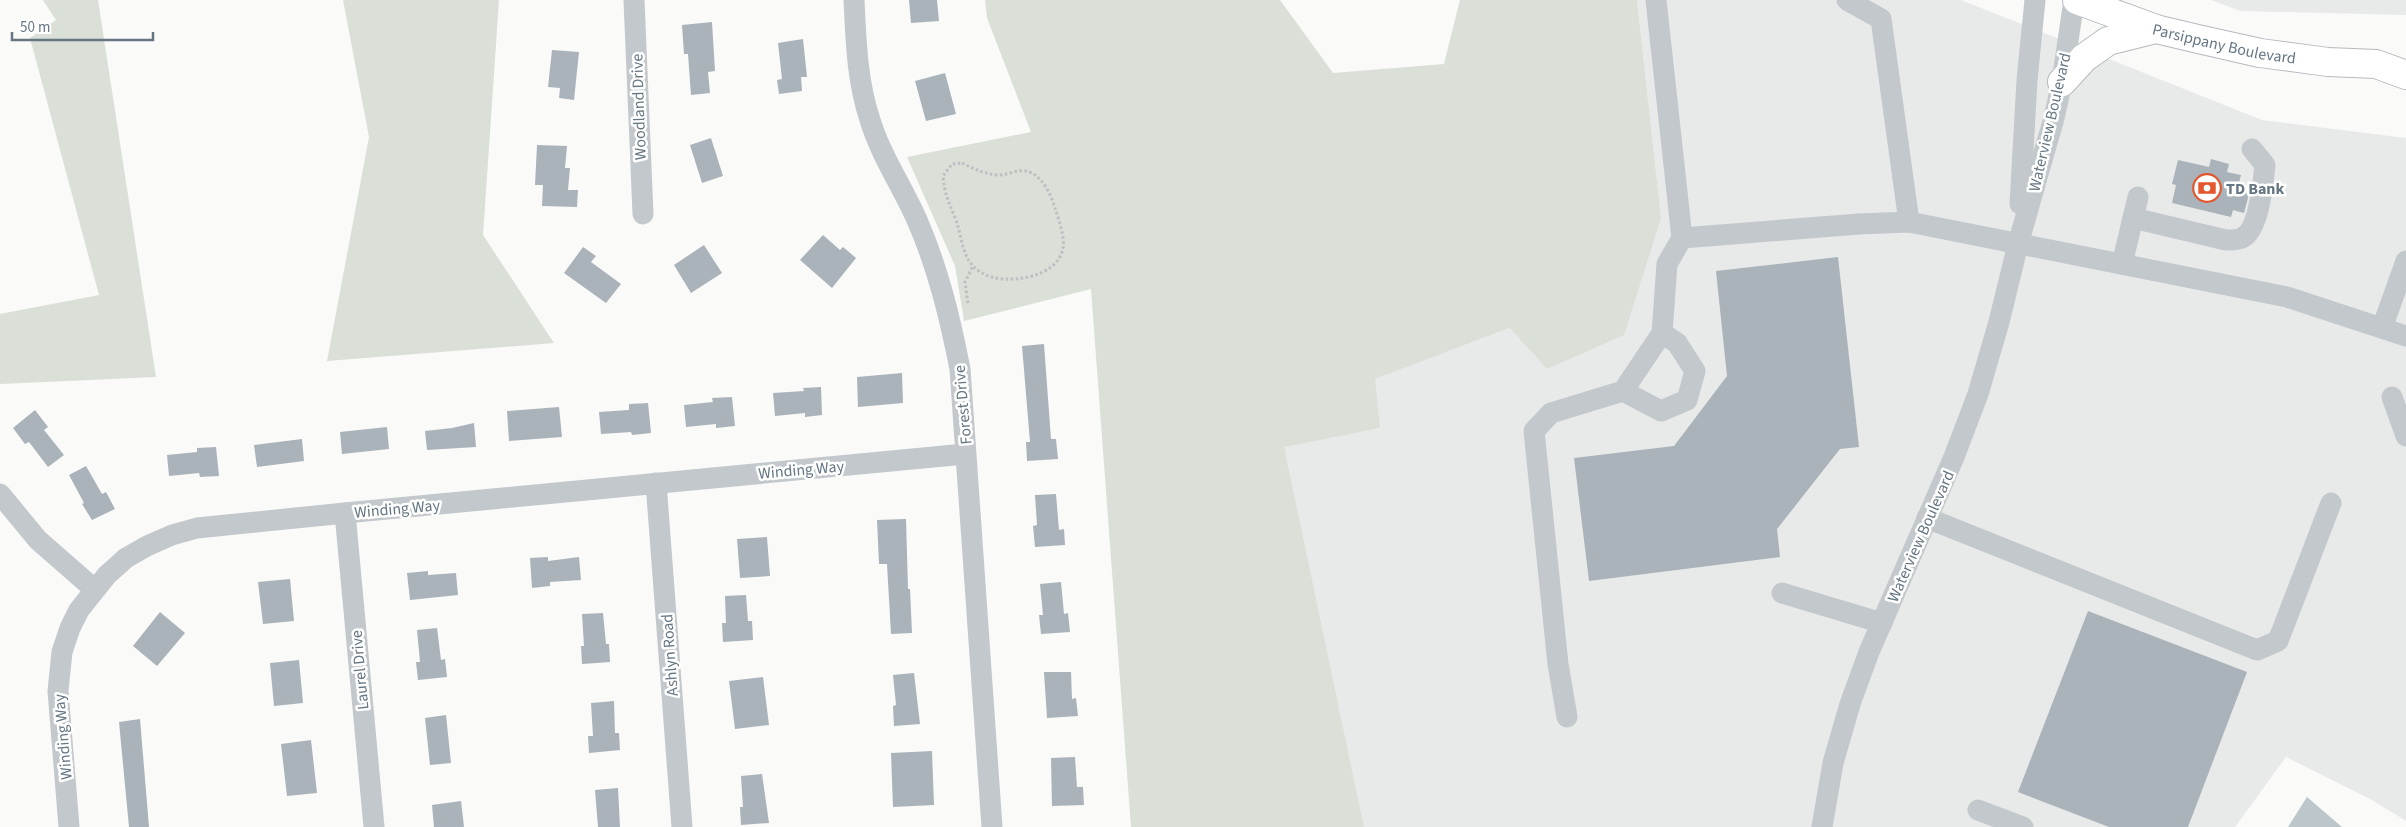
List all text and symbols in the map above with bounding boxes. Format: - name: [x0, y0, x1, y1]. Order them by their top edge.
- scale bar: [12, 10, 154, 42]
- text: 50 m: [20, 17, 50, 38]
- street label: Parsippany Boulevard: [2150, 19, 2297, 70]
- street label: Waterview Boulevard: [2023, 51, 2077, 194]
- street label: Woodland Drive: [626, 53, 652, 161]
- bank icon: TD Bank: [2192, 173, 2222, 203]
- place label: TD Bank: [2226, 178, 2285, 200]
- street label: Forest Drive: [949, 364, 977, 445]
- street label: Winding Way: [757, 455, 845, 485]
- street label: Waterview Boulevard: [1882, 467, 1960, 606]
- street label: Winding Way: [353, 494, 441, 524]
- street label: Ashlyn Road: [656, 613, 684, 697]
- street label: Laurel Drive: [346, 629, 374, 711]
- street label: Winding Way: [48, 693, 78, 781]

